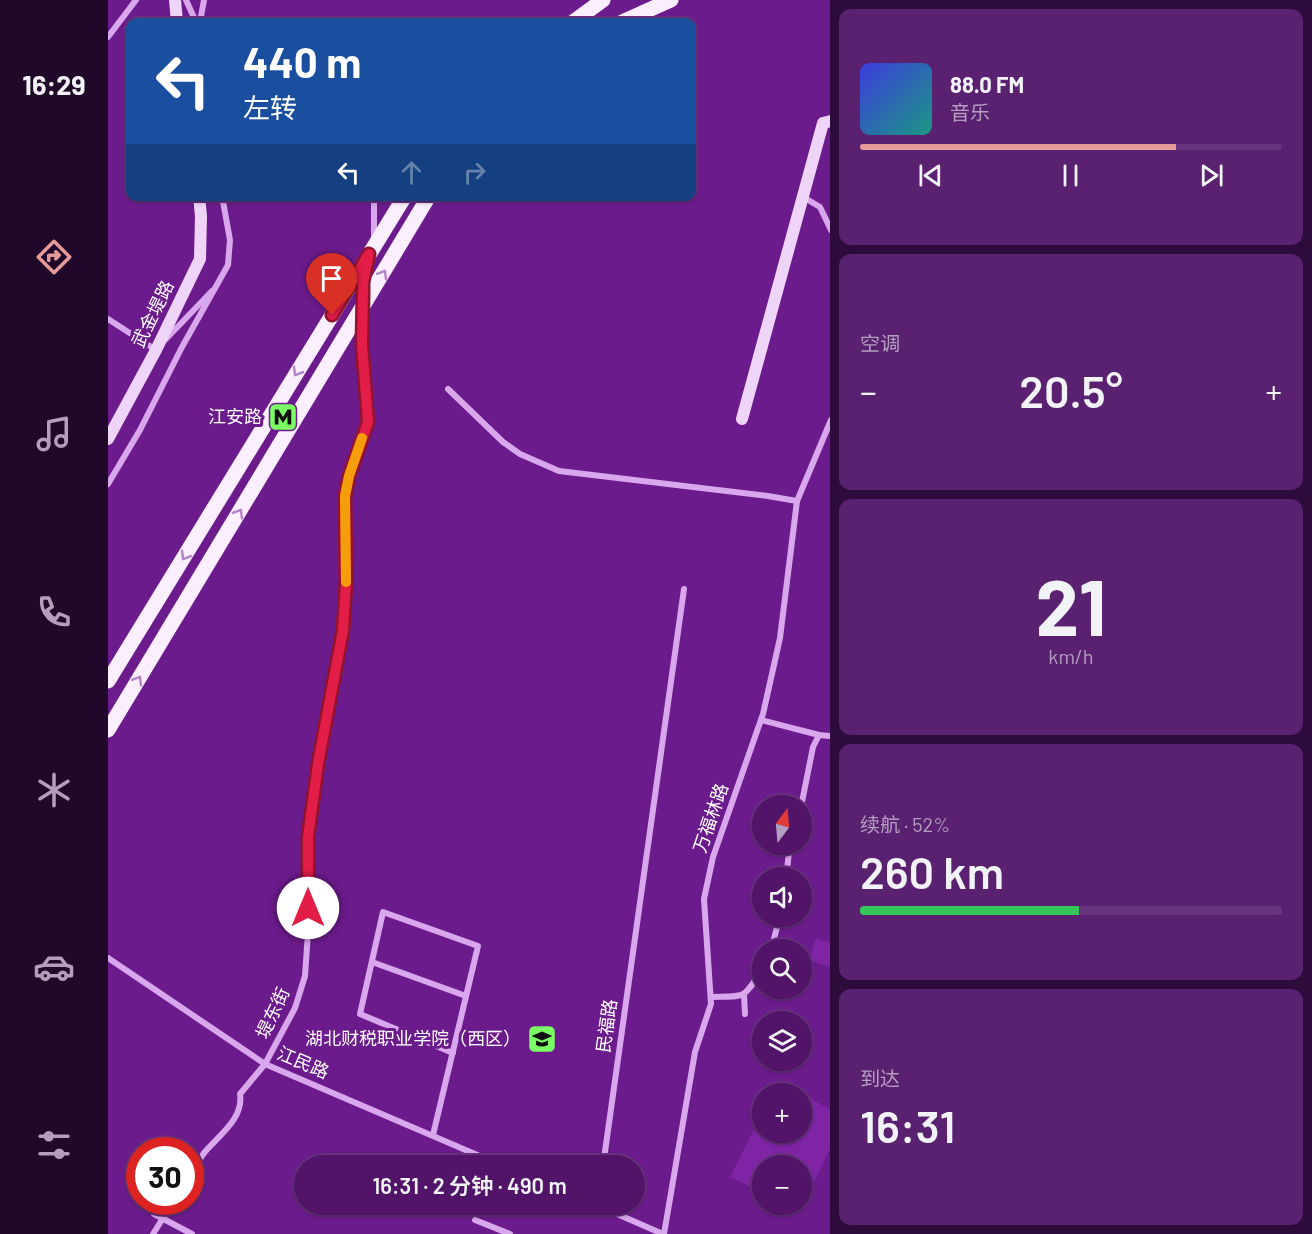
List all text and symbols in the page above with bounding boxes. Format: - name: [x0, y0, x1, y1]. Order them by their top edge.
- text: 440 m: [243, 36, 361, 86]
- icon: left: [144, 42, 222, 120]
- text: 16:29: [22, 68, 86, 100]
- text: 88.0 FM: [950, 71, 1024, 97]
- text: 左转: [243, 91, 297, 123]
- text: 音乐: [950, 100, 990, 124]
- icon: left: [332, 156, 365, 189]
- icon: ahead: [395, 156, 428, 189]
- icon: right: [458, 156, 491, 189]
- icon: previous: [914, 159, 947, 192]
- icon: pause: [1054, 159, 1087, 192]
- icon: next: [1195, 159, 1228, 192]
- icon: directions: [33, 236, 75, 278]
- pin: [306, 253, 357, 315]
- icon: arrive: [315, 262, 348, 295]
- one-way arrow: [375, 270, 387, 280]
- street label: 武金堤路: [126, 276, 178, 351]
- text: 空调: [860, 331, 900, 355]
- text: 20.5°: [1019, 363, 1123, 417]
- one-way arrow: [293, 366, 305, 376]
- text: −: [860, 371, 877, 411]
- text: +: [1265, 371, 1282, 411]
- metro station icon: 江安路: [267, 401, 299, 433]
- place label: 江安路: [208, 405, 262, 427]
- icon: music: [33, 413, 75, 455]
- one-way arrow: [231, 509, 243, 519]
- one-way arrow: [180, 550, 192, 560]
- text: 21: [1036, 558, 1106, 652]
- icon: phone: [33, 591, 75, 633]
- text: km/h: [1048, 644, 1094, 668]
- one-way arrow: [131, 676, 143, 686]
- icon: climate: [33, 769, 75, 811]
- street label: 万福林路: [688, 780, 732, 855]
- north arrow: [752, 795, 812, 855]
- map controls: [752, 795, 812, 1215]
- text: 续航 · 52%: [860, 812, 950, 836]
- text: 260 km: [860, 844, 1004, 898]
- button: sound: [752, 867, 812, 927]
- position arrow: [276, 876, 340, 940]
- button: search: [752, 939, 812, 999]
- icon: car: [33, 946, 75, 988]
- street label: 堤东街: [251, 983, 293, 1042]
- street label: 民福路: [591, 998, 621, 1054]
- button: layers: [752, 1011, 812, 1071]
- school or university icon: 湖北财税职业学院（西区）: [526, 1023, 558, 1055]
- place label: 湖北财税职业学院（西区）: [305, 1027, 521, 1049]
- street label: 江民路: [274, 1041, 333, 1083]
- text: 到达: [860, 1066, 900, 1090]
- button: +: [752, 1083, 812, 1143]
- text: 16:31: [860, 1098, 955, 1152]
- icon: filters: [33, 1124, 75, 1166]
- speed limit sign: 30: [126, 1137, 204, 1215]
- button: −: [752, 1155, 812, 1215]
- text: 16:31 · 2 分钟 · 490 m: [372, 1172, 567, 1198]

